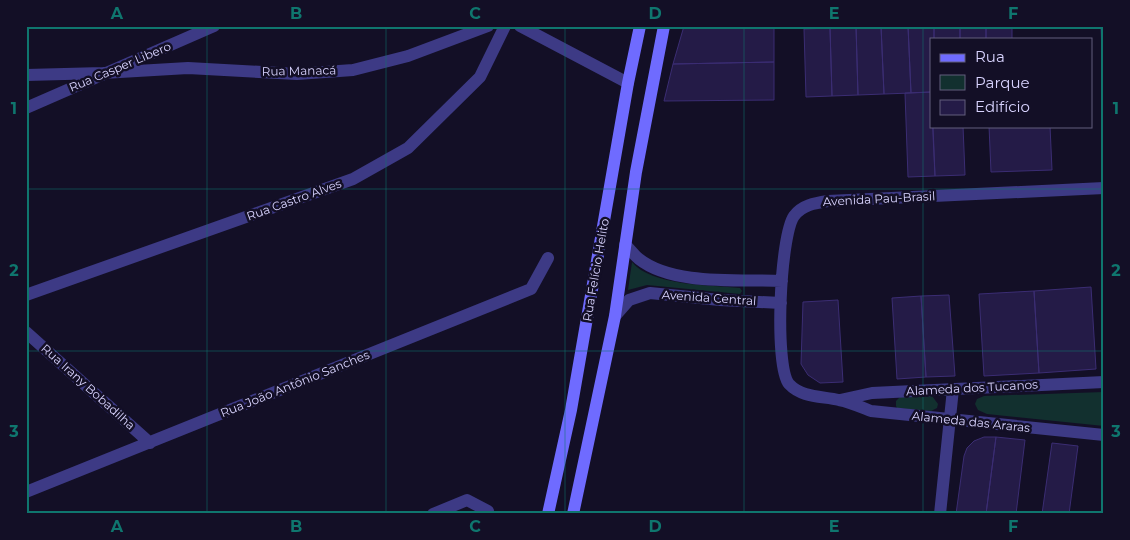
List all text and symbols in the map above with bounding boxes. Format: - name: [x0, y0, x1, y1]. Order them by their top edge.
- text: A: [110, 4, 124, 23]
- text: B: [290, 4, 302, 23]
- text: C: [469, 4, 481, 23]
- text: D: [648, 4, 662, 23]
- text: E: [829, 4, 839, 23]
- text: F: [1008, 4, 1018, 23]
- street label: Rua Casper Libero: [66, 38, 173, 95]
- legend: [930, 38, 1092, 128]
- text: Rua: [975, 47, 1005, 66]
- street label: Rua Manacá: [262, 62, 336, 79]
- text: Parque: [975, 73, 1030, 92]
- text: Edifício: [975, 97, 1030, 116]
- text: 1: [11, 99, 17, 118]
- text: 1: [1113, 99, 1119, 118]
- street label: Rua Castro Alves: [244, 175, 343, 224]
- street label: Avenida Pau-Brasil: [822, 188, 936, 209]
- street label: Rua Felício Helito: [579, 217, 612, 322]
- text: 2: [9, 261, 19, 280]
- text: 2: [1111, 261, 1121, 280]
- street label: Avenida Central: [661, 287, 757, 308]
- street label: Rua Irany Bobadilha: [38, 341, 138, 433]
- street label: Rua João Antônio Sanches: [218, 347, 372, 420]
- street label: Alameda dos Tucanos: [906, 377, 1038, 398]
- street label: Alameda das Araras: [911, 408, 1031, 435]
- text: 3: [8, 422, 19, 441]
- text: 3: [1110, 422, 1121, 441]
- text: A: [110, 517, 124, 536]
- text: B: [290, 517, 302, 536]
- text: C: [469, 517, 481, 536]
- text: D: [648, 517, 662, 536]
- text: E: [829, 517, 839, 536]
- text: F: [1008, 517, 1018, 536]

